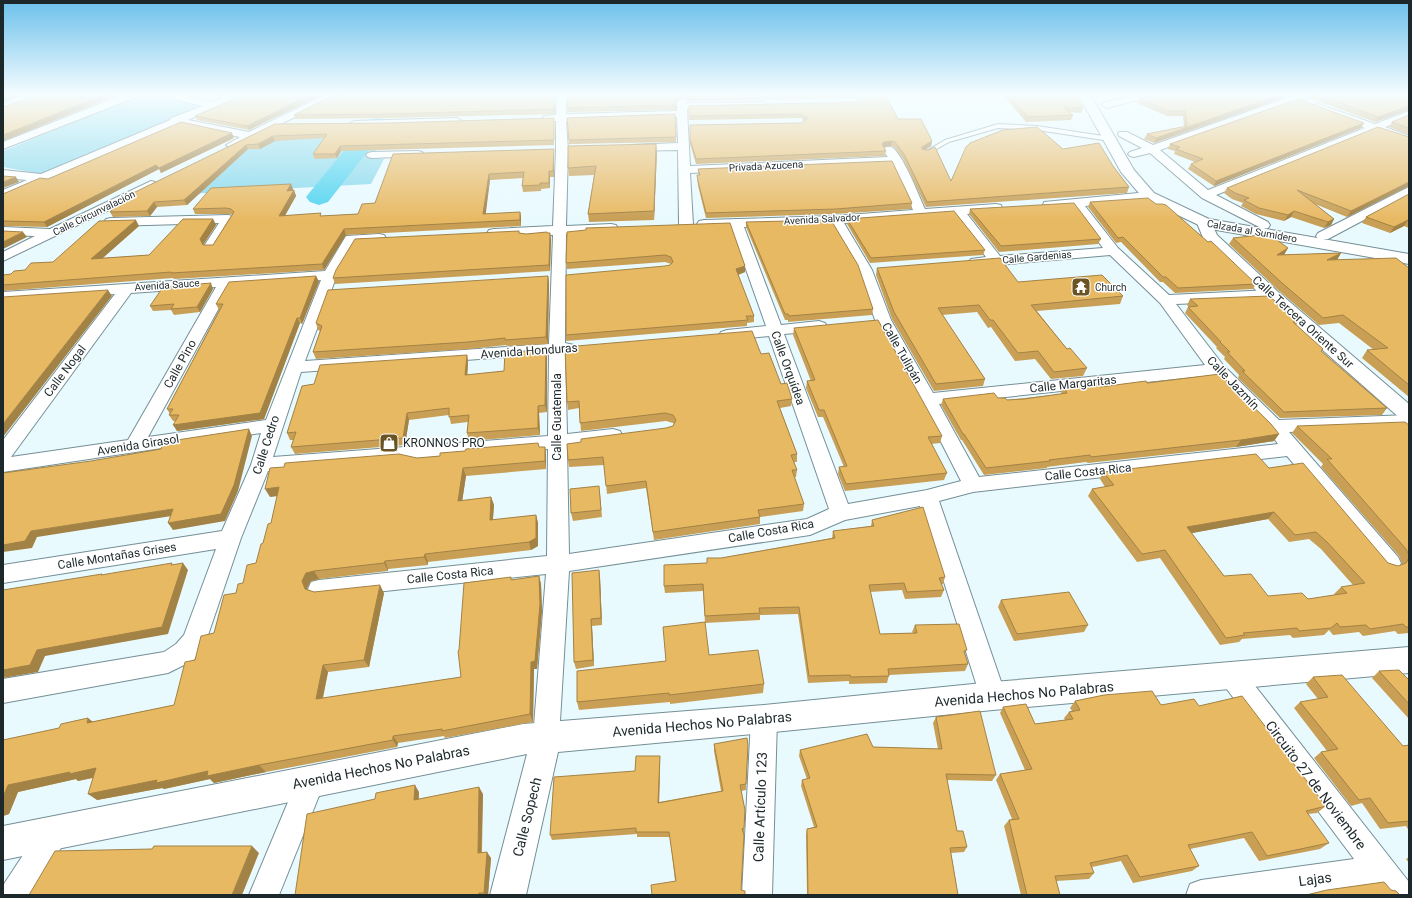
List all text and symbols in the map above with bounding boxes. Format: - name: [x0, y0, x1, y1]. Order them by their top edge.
- street label: Privada Azucena: [729, 159, 803, 173]
- street label: Calle Circunvalación: [51, 188, 137, 238]
- street label: Avenida Salvador: [783, 211, 861, 226]
- street label: Calzada al Sumidero: [1206, 218, 1298, 244]
- street label: Calle Gardenias: [1002, 248, 1072, 266]
- street label: Calle Tercera Oriente Sur: [1249, 273, 1357, 371]
- temple icon: Church: [1070, 276, 1092, 298]
- street label: Avenida Sauce: [134, 277, 200, 293]
- place label: Church: [1095, 282, 1127, 293]
- street label: Calle Tulipán: [879, 320, 925, 386]
- street label: Calle Orquídea: [768, 329, 808, 407]
- street label: Calle Pino: [161, 337, 199, 391]
- street label: Avenida Honduras: [480, 341, 578, 361]
- street label: Calle Nogal: [41, 342, 89, 400]
- street label: Calle Jazmín: [1204, 353, 1262, 413]
- street label: Calle Margaritas: [1029, 372, 1117, 396]
- street label: Calle Guatemala: [550, 373, 564, 461]
- street label: Calle Cedro: [250, 414, 282, 476]
- street label: Avenida Girasol: [96, 432, 180, 458]
- shop icon: KRONNOS PRO: [378, 432, 400, 454]
- place label: KRONNOS PRO: [403, 436, 485, 450]
- street label: Calle Costa Rica: [1044, 460, 1132, 484]
- street label: Calle Costa Rica: [727, 517, 815, 545]
- street label: Calle Montañas Grises: [57, 540, 177, 572]
- street label: Calle Costa Rica: [406, 563, 494, 587]
- street label: Avenida Hechos No Palabras: [934, 678, 1114, 710]
- street label: Avenida Hechos No Palabras: [612, 708, 792, 740]
- street label: Circuito 27 de Noviembre: [1262, 717, 1370, 853]
- street label: Avenida Hechos No Palabras: [291, 742, 471, 792]
- street label: Calle Artículo 123: [750, 752, 770, 862]
- street label: Calle Sopech: [509, 776, 545, 858]
- street label: Lajas: [1297, 869, 1333, 889]

